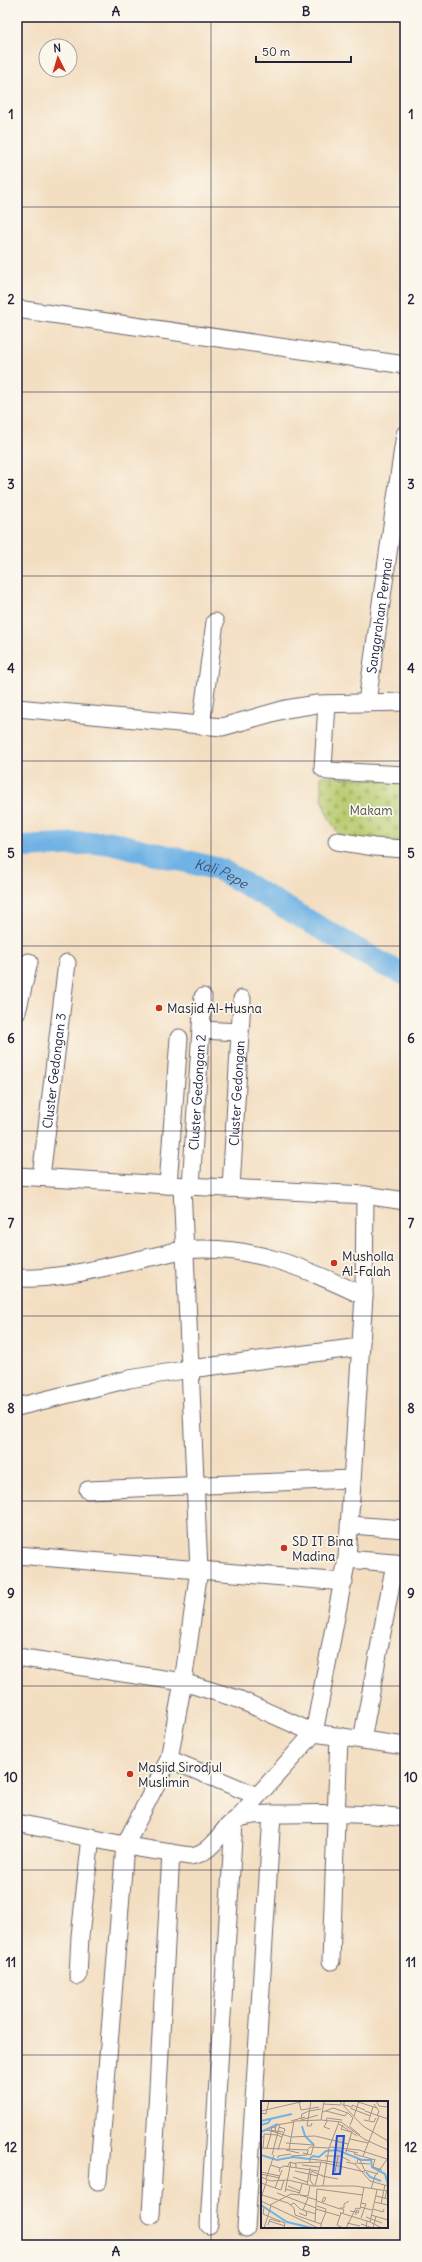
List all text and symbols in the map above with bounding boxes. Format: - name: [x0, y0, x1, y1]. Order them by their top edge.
- text: A: [112, 3, 121, 20]
- text: B: [302, 3, 311, 20]
- north arrow: [38, 38, 78, 78]
- scale bar: [256, 38, 351, 64]
- text: N: [53, 41, 62, 55]
- text: 50 m: [262, 44, 291, 59]
- text: 1: [8, 106, 14, 123]
- text: 1: [408, 106, 414, 123]
- text: 2: [7, 291, 15, 308]
- text: 2: [407, 291, 415, 308]
- text: 3: [7, 476, 15, 493]
- text: 3: [407, 476, 415, 493]
- street label: Sanggrahan Permai: [363, 557, 396, 675]
- text: 4: [7, 660, 15, 677]
- text: 4: [407, 660, 415, 677]
- park label: Makam: [349, 802, 393, 819]
- text: 5: [7, 845, 15, 862]
- text: 5: [407, 845, 415, 862]
- water label: Kali Pepe: [192, 855, 253, 894]
- place label: Masjid Al-Husna: [167, 1000, 262, 1017]
- marker: Masjid Al-Husna: [154, 1003, 164, 1013]
- street label: Cluster Gedongan 3: [39, 1012, 70, 1130]
- text: 6: [7, 1030, 15, 1047]
- text: 6: [407, 1030, 415, 1047]
- street label: Cluster Gedongan 2: [185, 1034, 210, 1151]
- street label: Cluster Gedongan: [225, 1039, 249, 1147]
- text: 7: [8, 1215, 15, 1232]
- text: 7: [408, 1215, 415, 1232]
- place label: Musholla Al-Falah: [342, 1248, 394, 1280]
- marker: Musholla Al-Falah: [329, 1258, 339, 1268]
- text: 8: [7, 1400, 15, 1417]
- text: 8: [407, 1400, 415, 1417]
- place label: SD IT Bina Madina: [292, 1533, 353, 1565]
- marker: SD IT Bina Madina: [279, 1543, 289, 1553]
- text: 9: [7, 1585, 15, 1602]
- text: 9: [407, 1585, 415, 1602]
- place label: Masjid Sirodjul Muslimin: [138, 1759, 222, 1791]
- text: 10: [4, 1769, 18, 1786]
- marker: Masjid Sirodjul Muslimin: [125, 1769, 135, 1779]
- text: 10: [404, 1769, 418, 1786]
- text: 11: [6, 1954, 16, 1971]
- text: 11: [406, 1954, 416, 1971]
- inset map: [261, 2101, 388, 2228]
- text: 12: [5, 2139, 17, 2156]
- text: 12: [405, 2139, 417, 2156]
- text: A: [112, 2243, 121, 2260]
- text: B: [302, 2243, 311, 2260]

